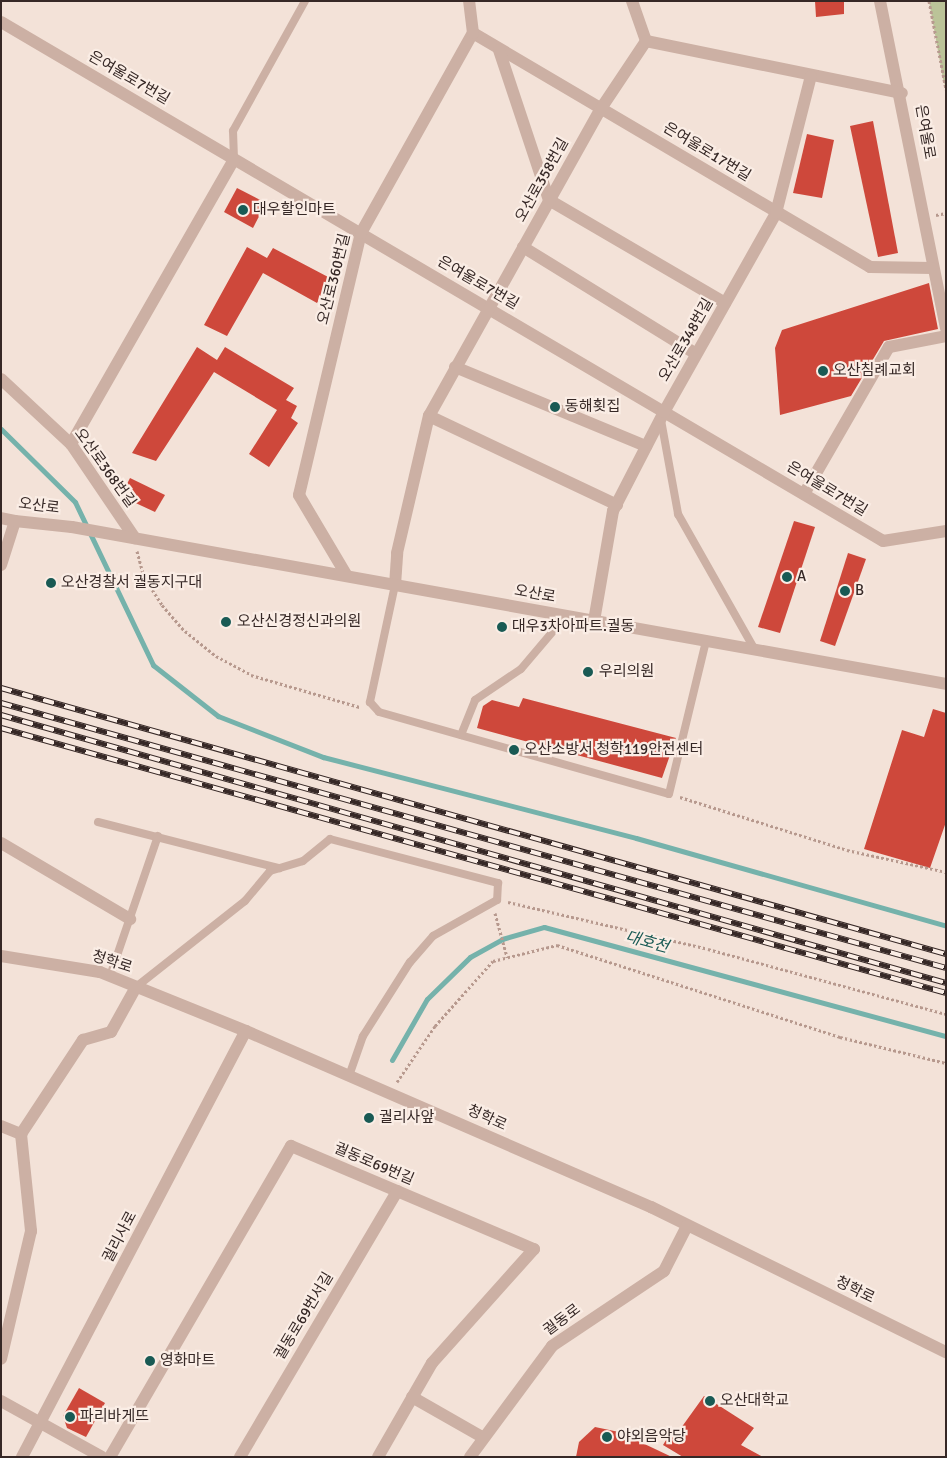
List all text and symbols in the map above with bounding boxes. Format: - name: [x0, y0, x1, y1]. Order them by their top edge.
- street label: 은여울로7번길: [85, 47, 173, 109]
- street label: 은여울로: [911, 103, 939, 161]
- street label: 은여울로17번길: [660, 119, 754, 185]
- street label: 오산로358번길: [512, 135, 572, 225]
- place label: 대우할인마트: [253, 201, 336, 219]
- marker: 대우할인마트: [237, 204, 249, 216]
- street label: 오산로360번길: [314, 232, 354, 326]
- street label: 은여울로7번길: [434, 252, 522, 314]
- street label: 오산로348번길: [655, 295, 717, 385]
- place label: 오산침례교회: [833, 362, 916, 380]
- marker: 오산침례교회: [817, 365, 829, 377]
- place label: 동해횟집: [565, 398, 620, 416]
- marker: 동해횟집: [549, 401, 561, 413]
- street label: 오산로368번길: [70, 425, 140, 511]
- street label: 은여울로7번길: [783, 458, 871, 520]
- street label: 오산로: [17, 495, 61, 517]
- place label: A: [797, 568, 806, 586]
- marker: A: [781, 571, 793, 583]
- place label: 오산경찰서 궐동지구대: [61, 574, 202, 592]
- marker: 오산경찰서 궐동지구대: [45, 577, 57, 589]
- street label: 오산로: [513, 582, 557, 606]
- place label: B: [855, 582, 864, 600]
- marker: B: [839, 585, 851, 597]
- place label: 오산신경정신과의원: [237, 613, 361, 631]
- marker: 오산신경정신과의원: [219, 615, 233, 629]
- place label: 대우3차아파트.궐동: [512, 618, 634, 636]
- marker: 대우3차아파트.궐동: [496, 621, 508, 633]
- place label: 우리의원: [599, 663, 654, 681]
- marker: 우리의원: [581, 665, 595, 679]
- place label: 오산소방서 청학119안전센터: [524, 741, 703, 759]
- marker: 오산소방서 청학119안전센터: [508, 744, 520, 756]
- water label: 대호천: [623, 927, 671, 957]
- street label: 청학로: [90, 947, 134, 977]
- street label: 청학로: [464, 1101, 510, 1135]
- place label: 궐리사앞: [379, 1109, 434, 1127]
- marker: 궐리사앞: [363, 1112, 375, 1124]
- street label: 궐동로69번길: [331, 1139, 417, 1189]
- street label: 궐리사로: [99, 1208, 141, 1266]
- street label: 궐동로69번서길: [271, 1269, 337, 1363]
- street label: 청학로: [832, 1273, 878, 1307]
- street label: 궐동로: [540, 1300, 584, 1340]
- place label: 영화마트: [160, 1352, 215, 1370]
- marker: 영화마트: [144, 1355, 156, 1367]
- place label: 오산대학교: [720, 1392, 789, 1410]
- marker: 오산대학교: [704, 1395, 716, 1407]
- place label: 파리바게뜨: [80, 1408, 149, 1426]
- marker: 파리바게뜨: [64, 1411, 76, 1423]
- place label: 야외음악당: [617, 1428, 686, 1446]
- marker: 야외음악당: [601, 1431, 613, 1443]

